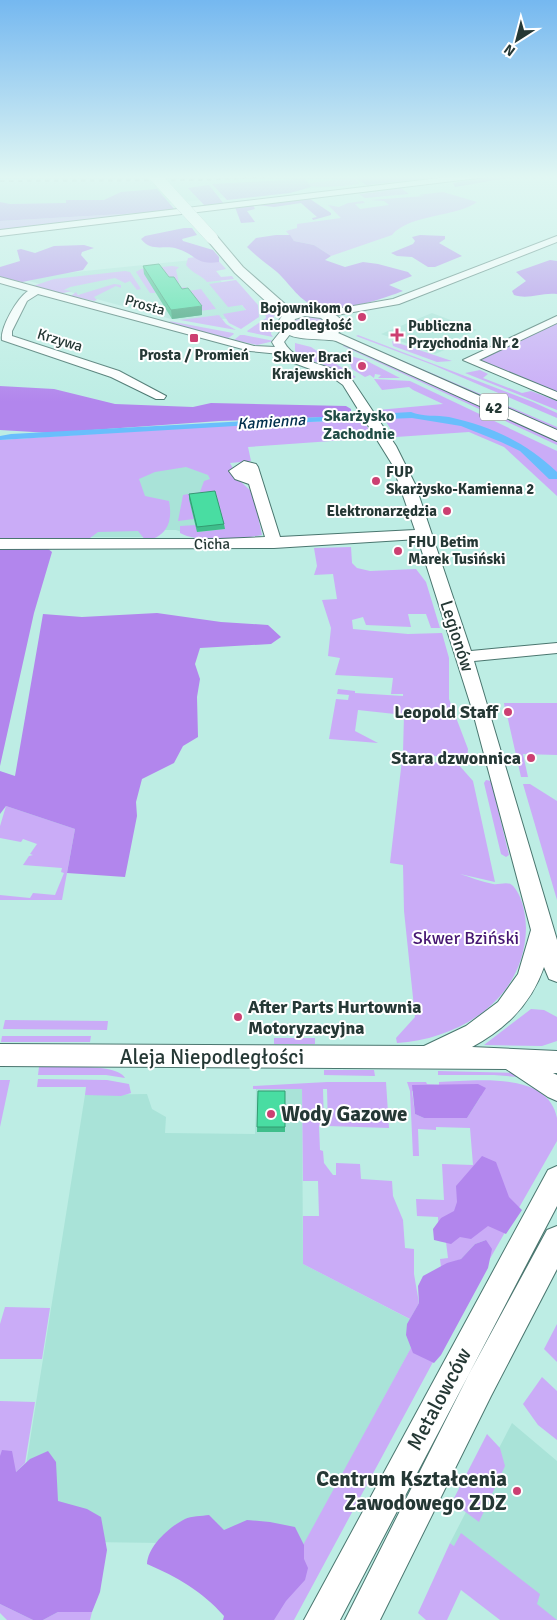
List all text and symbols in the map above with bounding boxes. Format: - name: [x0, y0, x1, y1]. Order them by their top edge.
- north arrow: [492, 15, 542, 65]
- text: N: [501, 40, 519, 60]
- street label: Prosta: [123, 291, 167, 319]
- place label: Bojownikom o niepodległość: [260, 299, 352, 334]
- marker: Bojownikom o niepodległość: [356, 311, 368, 323]
- place label: Publiczna Przychodnia Nr 2: [408, 317, 519, 352]
- street label: Krzywa: [35, 325, 85, 355]
- marker: Publiczna Przychodnia Nr 2: [390, 328, 404, 342]
- marker: Prosta / Promień: [188, 332, 200, 344]
- place label: Prosta / Promień: [139, 346, 249, 364]
- place label: Skwer Braci Krajewskich: [272, 348, 352, 383]
- marker: Skwer Braci Krajewskich: [356, 360, 368, 372]
- road number: 42: [480, 394, 508, 421]
- district label: Skarżysko Zachodnie: [323, 406, 395, 444]
- water label: Kamienna: [236, 410, 307, 434]
- place label: FUP Skarżysko-Kamienna 2: [386, 463, 534, 498]
- marker: FUP Skarżysko-Kamienna 2: [370, 475, 382, 487]
- place label: Elektronarzędzia: [326, 502, 437, 520]
- marker: Elektronarzędzia: [441, 505, 453, 517]
- place label: FHU Betim Marek Tusiński: [408, 533, 505, 568]
- street label: Cicha: [194, 535, 230, 553]
- marker: FHU Betim Marek Tusiński: [392, 545, 404, 557]
- street label: Legionów: [435, 598, 479, 674]
- place label: Leopold Staff: [394, 701, 499, 723]
- marker: Leopold Staff: [502, 706, 514, 718]
- place label: Stara dzwonnica: [391, 747, 521, 769]
- marker: Stara dzwonnica: [525, 752, 537, 764]
- park label: Skwer Bziński: [413, 927, 519, 949]
- place label: After Parts Hurtownia Motoryzacyjna: [248, 996, 422, 1039]
- marker: After Parts Hurtownia Motoryzacyjna: [232, 1011, 244, 1023]
- street label: Aleja Niepodległości: [120, 1044, 304, 1070]
- place label: Wody Gazowe: [281, 1101, 407, 1127]
- marker: Wody Gazowe: [265, 1108, 277, 1120]
- street label: Metalowców: [401, 1343, 477, 1455]
- place label: Centrum Kształcenia Zawodowego ZDZ: [316, 1466, 507, 1516]
- marker: Centrum Kształcenia Zawodowego ZDZ: [511, 1485, 523, 1497]

